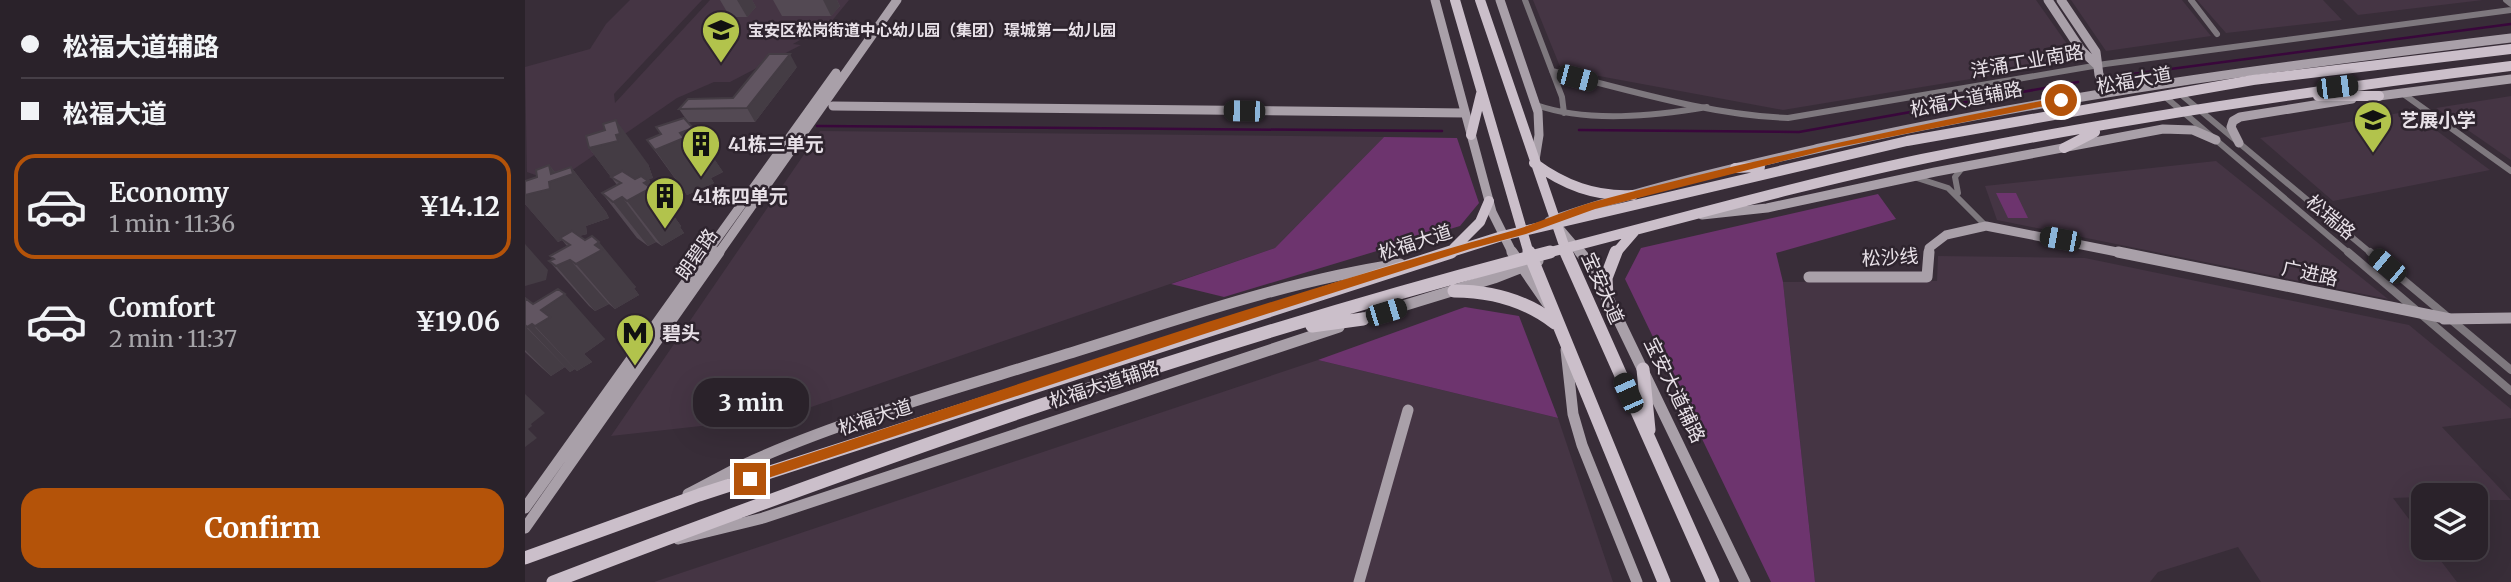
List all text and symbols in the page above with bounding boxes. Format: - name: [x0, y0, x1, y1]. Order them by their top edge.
- school or university icon: 宝安区松岗街道中心幼儿园（集团）璟城第一幼儿园: [700, 9, 742, 64]
- place label: 宝安区松岗街道中心幼儿园（集团）璟城第一幼儿园: [748, 20, 1116, 40]
- text: 松福大道辅路: [63, 30, 219, 63]
- street label: 洋涌工业南路: [1969, 39, 2085, 83]
- car: [1554, 62, 1601, 94]
- street label: 松福大道: [2094, 62, 2174, 98]
- car: [2315, 74, 2360, 100]
- street label: 松福大道辅路: [1908, 76, 2024, 122]
- route start: [2045, 84, 2077, 116]
- text: 松福大道: [63, 97, 167, 130]
- school or university icon: 艺展小学: [2352, 99, 2394, 154]
- car: [1223, 100, 1266, 122]
- place label: 艺展小学: [2400, 108, 2476, 132]
- building icon: 41栋三单元: [680, 123, 722, 178]
- place label: 41栋三单元: [728, 132, 824, 156]
- icon: car: [25, 175, 88, 238]
- building icon: 41栋四单元: [644, 175, 686, 230]
- text: Economy: [109, 176, 229, 209]
- place label: 41栋四单元: [692, 184, 788, 208]
- street label: 松瑞路: [2301, 189, 2361, 245]
- text: ¥14.12: [419, 190, 500, 223]
- text: 1 min · 11:36: [109, 209, 235, 238]
- street label: 松福大道: [1375, 219, 1455, 265]
- street label: 朗碧路: [670, 224, 722, 284]
- car: [2038, 225, 2083, 253]
- street label: 松沙线: [1861, 244, 1919, 270]
- car: [2365, 244, 2410, 288]
- street label: 宝安大道: [1577, 248, 1629, 328]
- street label: 广进路: [2280, 255, 2340, 291]
- icon: car: [25, 290, 88, 353]
- text: Comfort: [109, 291, 215, 324]
- car: [1363, 296, 1410, 328]
- text: ¥19.06: [415, 305, 500, 338]
- metro station icon: 碧头: [614, 312, 656, 367]
- place label: 碧头: [662, 321, 700, 345]
- text: 2 min · 11:37: [109, 324, 237, 353]
- street label: 宝安大道辅路: [1639, 334, 1711, 446]
- street label: 松福大道辅路: [1046, 355, 1162, 413]
- car: [1610, 370, 1647, 416]
- callout: 3 min: [692, 378, 808, 426]
- text: 3 min: [718, 388, 784, 417]
- street label: 松福大道: [835, 394, 915, 440]
- route end: [734, 463, 766, 495]
- map controls: [2411, 483, 2488, 560]
- button: layers: [2411, 483, 2488, 560]
- button: Confirm: [21, 488, 504, 568]

